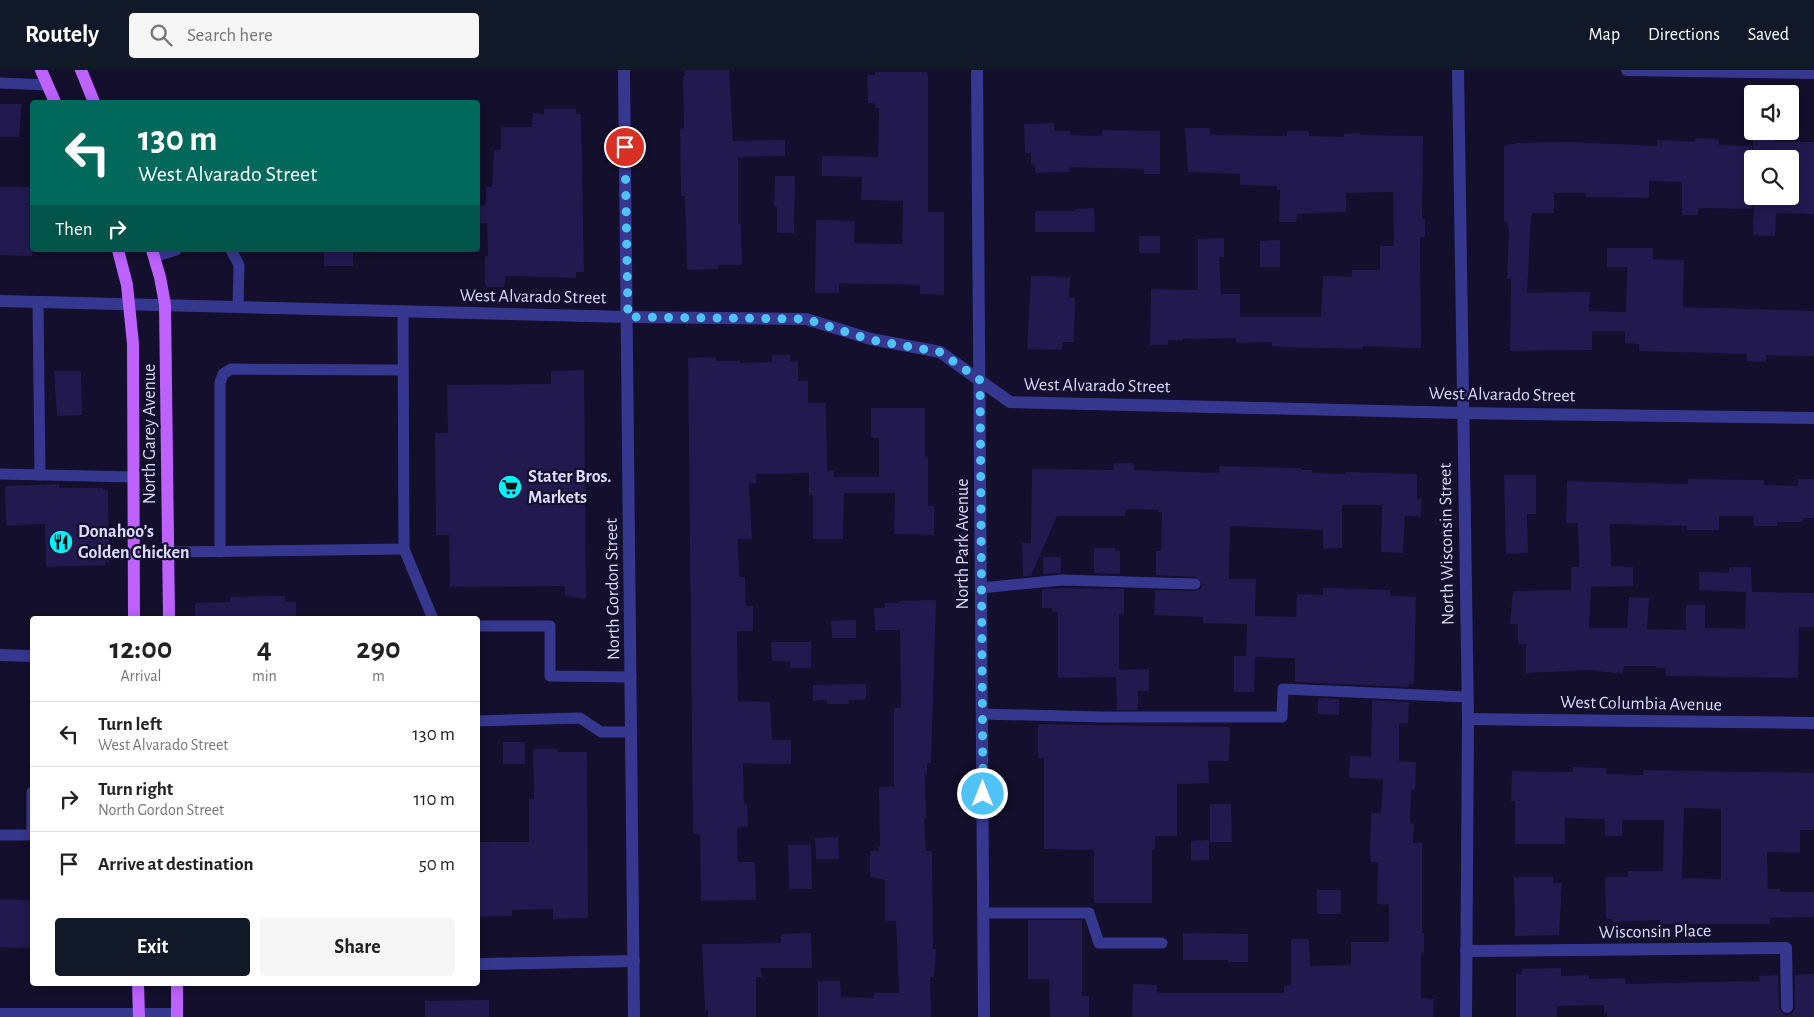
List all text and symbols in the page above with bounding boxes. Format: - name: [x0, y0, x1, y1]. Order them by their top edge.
- search box: [129, 13, 479, 58]
- icon: search: [147, 21, 175, 49]
- text: Routely: [25, 23, 99, 47]
- text: Search here: [187, 26, 273, 45]
- text: Map: [1589, 26, 1620, 44]
- text: Directions: [1648, 26, 1720, 44]
- text: Saved: [1748, 26, 1789, 44]
- map controls: [1744, 85, 1799, 205]
- button: sound: [1744, 85, 1799, 140]
- icon: left: [55, 120, 120, 185]
- text: 130 m: [138, 122, 217, 157]
- pin: [604, 126, 646, 168]
- icon: arrive: [611, 133, 639, 161]
- button: search: [1744, 150, 1799, 205]
- text: West Alvarado Street: [138, 163, 317, 185]
- icon: right: [103, 215, 131, 243]
- text: Then: [55, 220, 93, 239]
- street label: West Alvarado Street: [460, 287, 607, 307]
- street label: North Garey Avenue: [141, 364, 159, 504]
- street label: West Alvarado Street: [1024, 376, 1171, 396]
- street label: West Alvarado Street: [1429, 385, 1576, 405]
- street label: North Wisconsin Street: [1437, 463, 1457, 625]
- place label: Stater Bros. Markets: [528, 468, 611, 507]
- supermarket icon: Stater Bros. Markets: [497, 474, 523, 500]
- street label: North Park Avenue: [954, 479, 972, 610]
- street label: North Gordon Street: [603, 518, 623, 660]
- place label: Donahoo’s Golden Chicken: [78, 523, 189, 562]
- restaurant icon: Donahoo’s Golden Chicken: [48, 529, 74, 555]
- text: 12:00: [109, 634, 173, 664]
- text: 4: [257, 634, 272, 664]
- text: 290: [356, 634, 401, 664]
- text: Arrival: [120, 668, 162, 684]
- text: min: [252, 668, 277, 684]
- text: m: [372, 668, 385, 684]
- street label: West Columbia Avenue: [1560, 694, 1722, 714]
- text: Turn left: [98, 715, 162, 734]
- icon: left: [55, 720, 83, 748]
- text: 130 m: [412, 725, 455, 744]
- text: West Alvarado Street: [98, 737, 228, 753]
- position arrow: [956, 767, 1008, 819]
- text: Turn right: [98, 780, 173, 799]
- icon: right: [55, 785, 83, 813]
- text: 110 m: [414, 790, 455, 809]
- text: North Gordon Street: [98, 802, 224, 818]
- icon: arrive: [55, 850, 83, 878]
- text: Arrive at destination: [98, 855, 254, 874]
- text: 50 m: [419, 855, 455, 874]
- button: Exit: [55, 918, 250, 976]
- button: Share: [260, 918, 455, 976]
- street label: Wisconsin Place: [1599, 922, 1711, 942]

